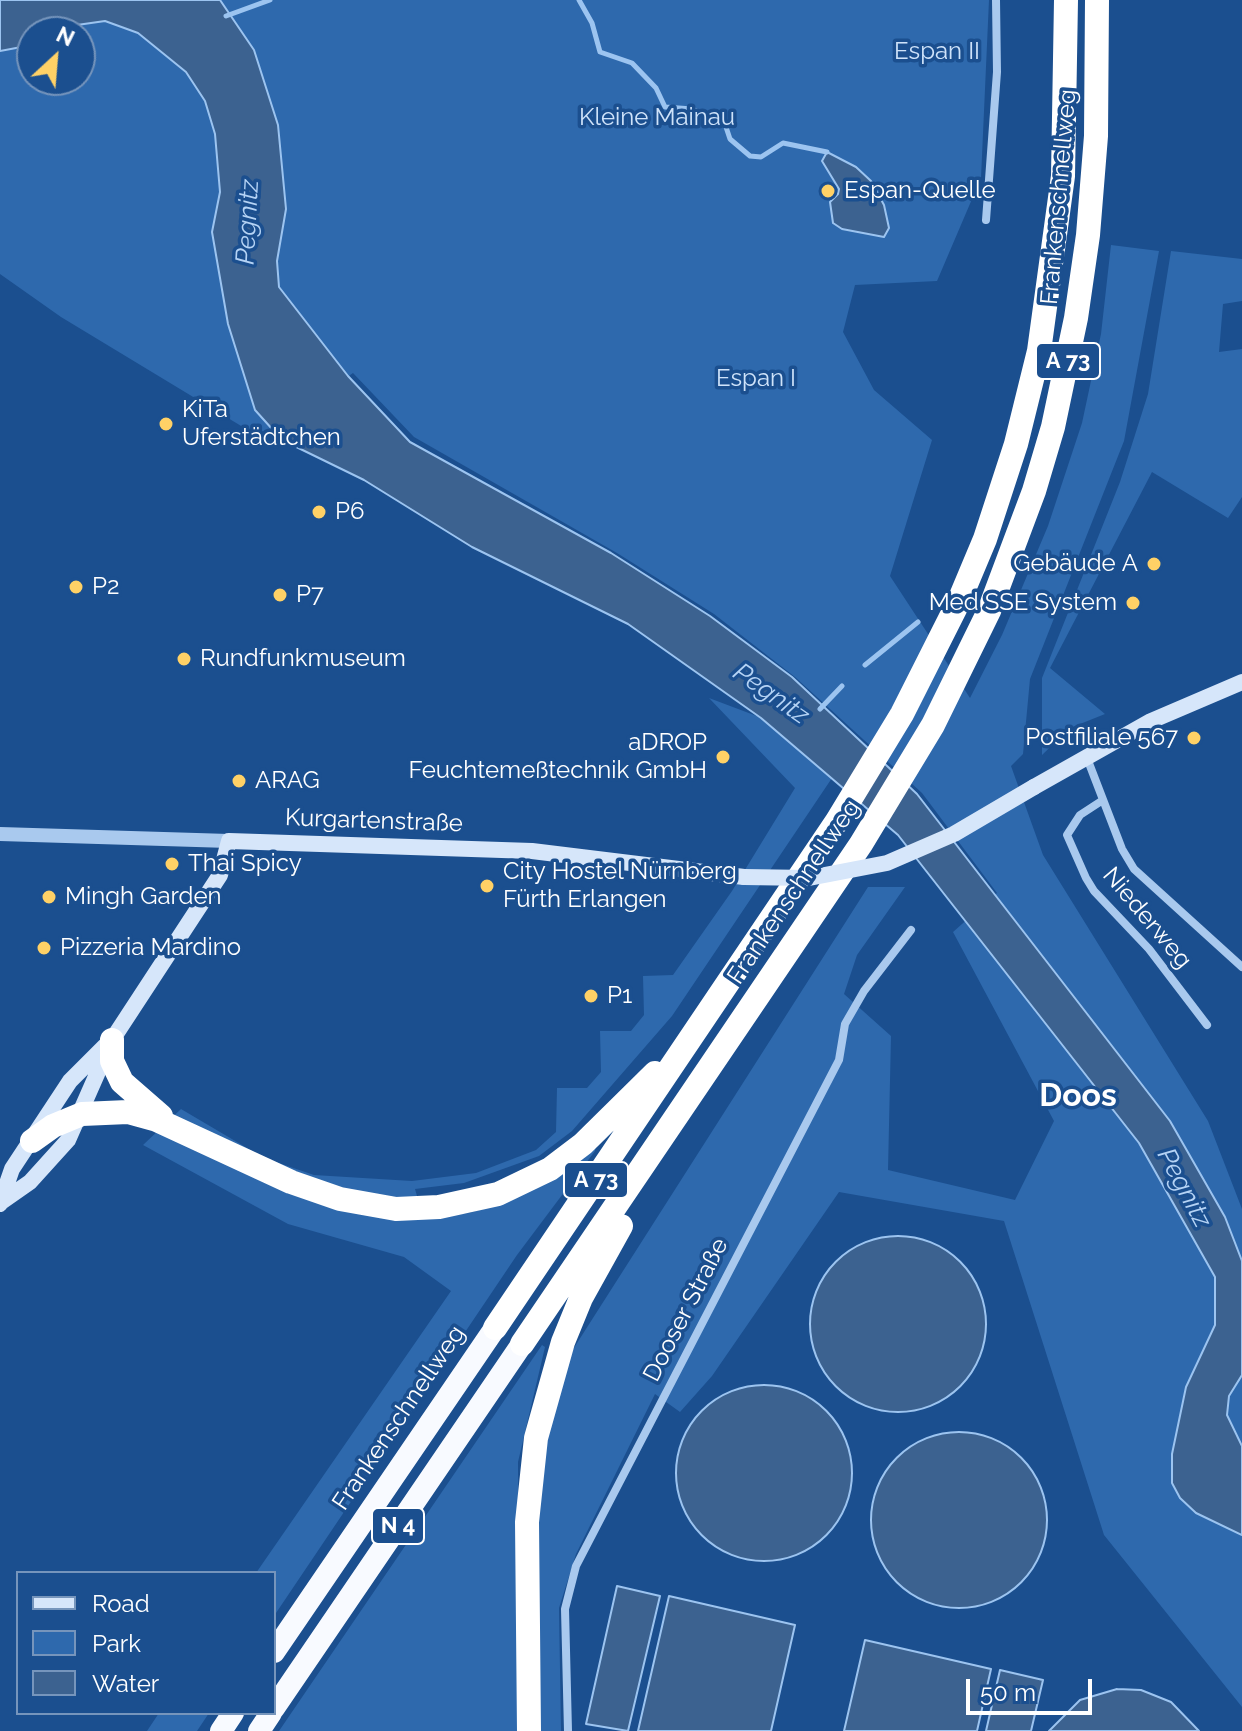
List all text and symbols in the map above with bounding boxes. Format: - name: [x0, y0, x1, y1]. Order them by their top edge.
- north arrow: [16, 16, 96, 96]
- text: N: [52, 21, 79, 52]
- park label: Espan II: [894, 38, 980, 66]
- street label: Frankenschnellweg: [1035, 88, 1083, 306]
- park label: Kleine Mainau: [579, 104, 735, 132]
- place label: Espan-Quelle: [844, 177, 996, 205]
- water label: Pegnitz: [230, 179, 266, 265]
- marker: Espan-Quelle: [819, 182, 837, 200]
- road number: A 73: [1036, 343, 1100, 379]
- park label: Espan I: [716, 365, 796, 393]
- place label: KiTa Uferstädtchen: [182, 396, 341, 452]
- marker: KiTa Uferstädtchen: [157, 415, 175, 433]
- place label: P6: [335, 498, 364, 526]
- marker: P6: [310, 503, 328, 521]
- place label: Gebäude A: [1013, 550, 1138, 578]
- marker: Gebäude A: [1145, 555, 1163, 573]
- place label: P2: [92, 573, 119, 601]
- marker: P2: [67, 578, 85, 596]
- place label: P7: [296, 581, 324, 609]
- marker: P7: [271, 586, 289, 604]
- place label: Med SSE System: [929, 589, 1117, 617]
- marker: Med SSE System: [1124, 594, 1142, 612]
- place label: Rundfunkmuseum: [200, 645, 406, 673]
- marker: Rundfunkmuseum: [175, 650, 193, 668]
- water label: Pegnitz: [727, 657, 815, 731]
- place label: Postfiliale 567: [1025, 724, 1178, 752]
- place label: aDROP Feuchtemeßtechnik GmbH: [408, 729, 707, 785]
- marker: Postfiliale 567: [1185, 729, 1203, 747]
- marker: aDROP Feuchtemeßtechnik GmbH: [714, 748, 732, 766]
- place label: ARAG: [255, 767, 320, 795]
- marker: ARAG: [230, 772, 248, 790]
- street label: Frankenschnellweg: [722, 794, 866, 990]
- street label: Kurgartenstraße: [285, 804, 463, 838]
- place label: Thai Spicy: [188, 850, 302, 878]
- marker: Thai Spicy: [163, 855, 181, 873]
- place label: City Hostel Nürnberg Fürth Erlangen: [503, 858, 737, 914]
- street label: Niederweg: [1096, 862, 1198, 974]
- marker: City Hostel Nürnberg Fürth Erlangen: [478, 877, 496, 895]
- place label: Mingh Garden: [65, 883, 222, 911]
- marker: Mingh Garden: [40, 888, 58, 906]
- place label: Pizzeria Mardino: [60, 934, 241, 962]
- marker: Pizzeria Mardino: [35, 939, 53, 957]
- place label: P1: [607, 982, 632, 1010]
- marker: P1: [582, 987, 600, 1005]
- district label: Doos: [1039, 1077, 1117, 1115]
- water label: Pegnitz: [1150, 1143, 1218, 1233]
- road number: A 73: [564, 1162, 628, 1198]
- street label: Dooser Straße: [638, 1233, 734, 1387]
- street label: Frankenschnellweg: [327, 1320, 471, 1516]
- road number: N 4: [372, 1508, 424, 1544]
- legend: [16, 1571, 276, 1715]
- text: Road: [92, 1589, 150, 1618]
- text: Park: [92, 1629, 141, 1658]
- scale bar: [970, 1663, 1096, 1713]
- text: Water: [92, 1669, 159, 1698]
- text: 50 m: [980, 1678, 1036, 1707]

